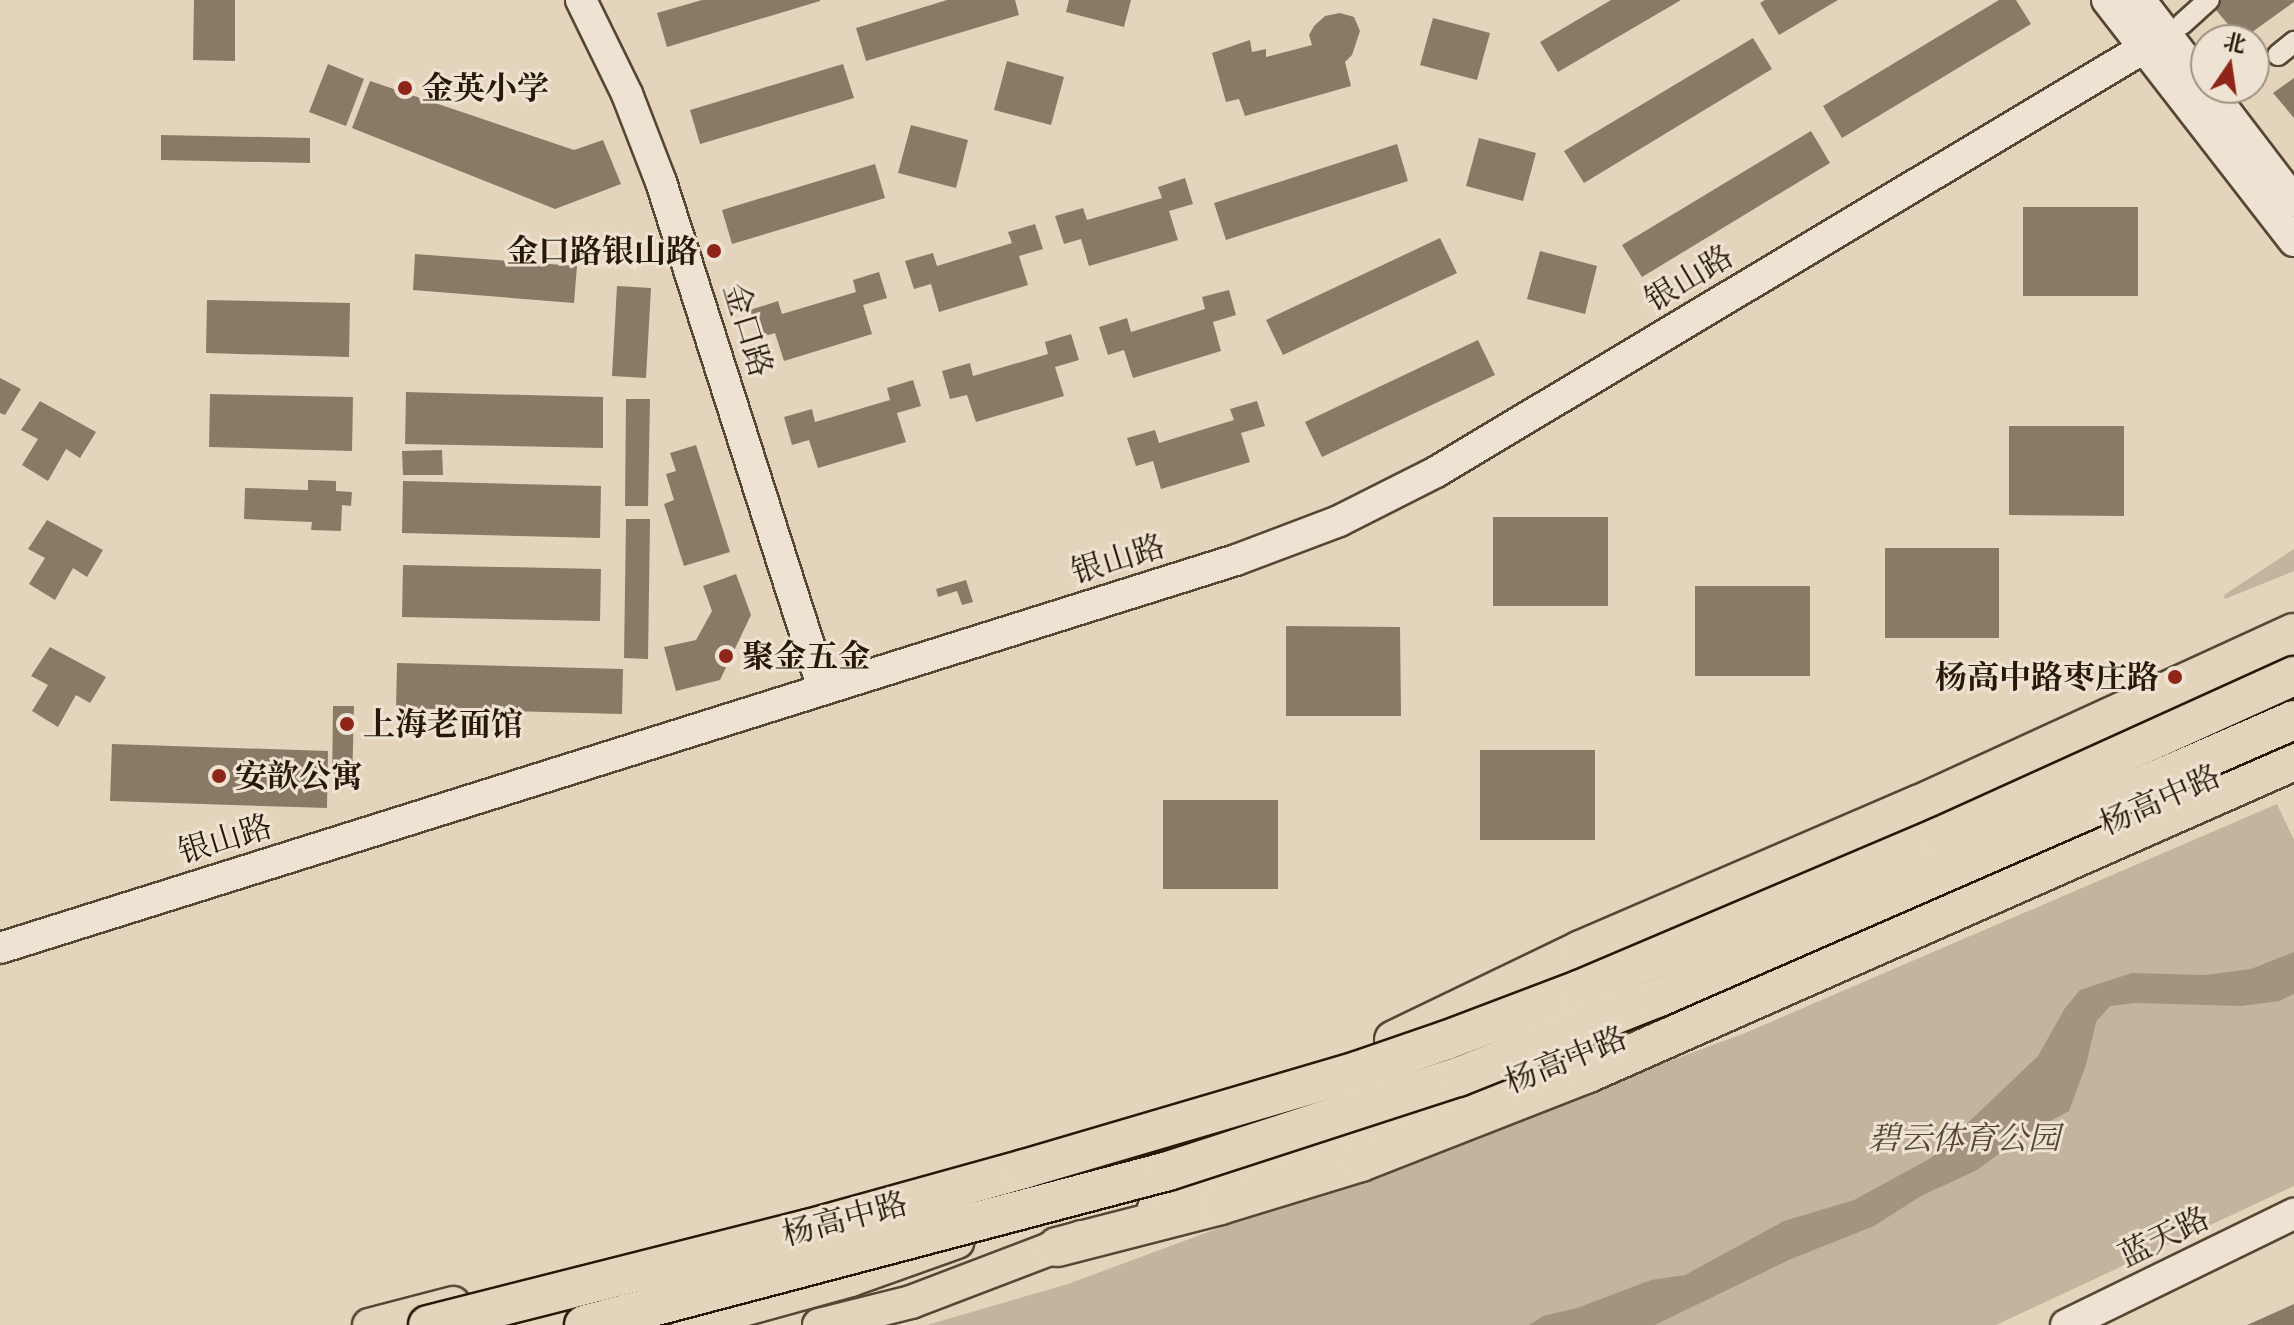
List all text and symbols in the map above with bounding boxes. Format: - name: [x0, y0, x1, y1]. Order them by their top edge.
- north arrow: [2190, 24, 2270, 104]
- text: 北: [2221, 24, 2249, 61]
- place label: 金英小学: [421, 69, 549, 107]
- marker: 金英小学: [396, 79, 414, 97]
- place label: 金口路银山路: [506, 232, 698, 270]
- street label: 银山路: [1638, 237, 1740, 319]
- marker: 金口路银山路: [705, 242, 723, 260]
- street label: 金口路: [716, 278, 780, 382]
- street label: 银山路: [1066, 527, 1170, 591]
- place label: 聚金五金: [742, 637, 870, 675]
- marker: 聚金五金: [717, 647, 735, 665]
- place label: 杨高中路枣庄路: [1935, 658, 2159, 696]
- marker: 杨高中路枣庄路: [2166, 668, 2184, 686]
- place label: 上海老面馆: [363, 705, 523, 743]
- marker: 上海老面馆: [338, 715, 356, 733]
- street label: 杨高中路: [2094, 756, 2226, 844]
- place label: 安歆公寓: [235, 757, 363, 795]
- marker: 安歆公寓: [210, 767, 228, 785]
- street label: 银山路: [173, 807, 277, 871]
- street label: 杨高中路: [1499, 1018, 1633, 1102]
- park label: 碧云体育公园: [1868, 1119, 2060, 1157]
- street label: 杨高中路: [778, 1184, 912, 1254]
- street label: 蓝天路: [2112, 1199, 2216, 1275]

